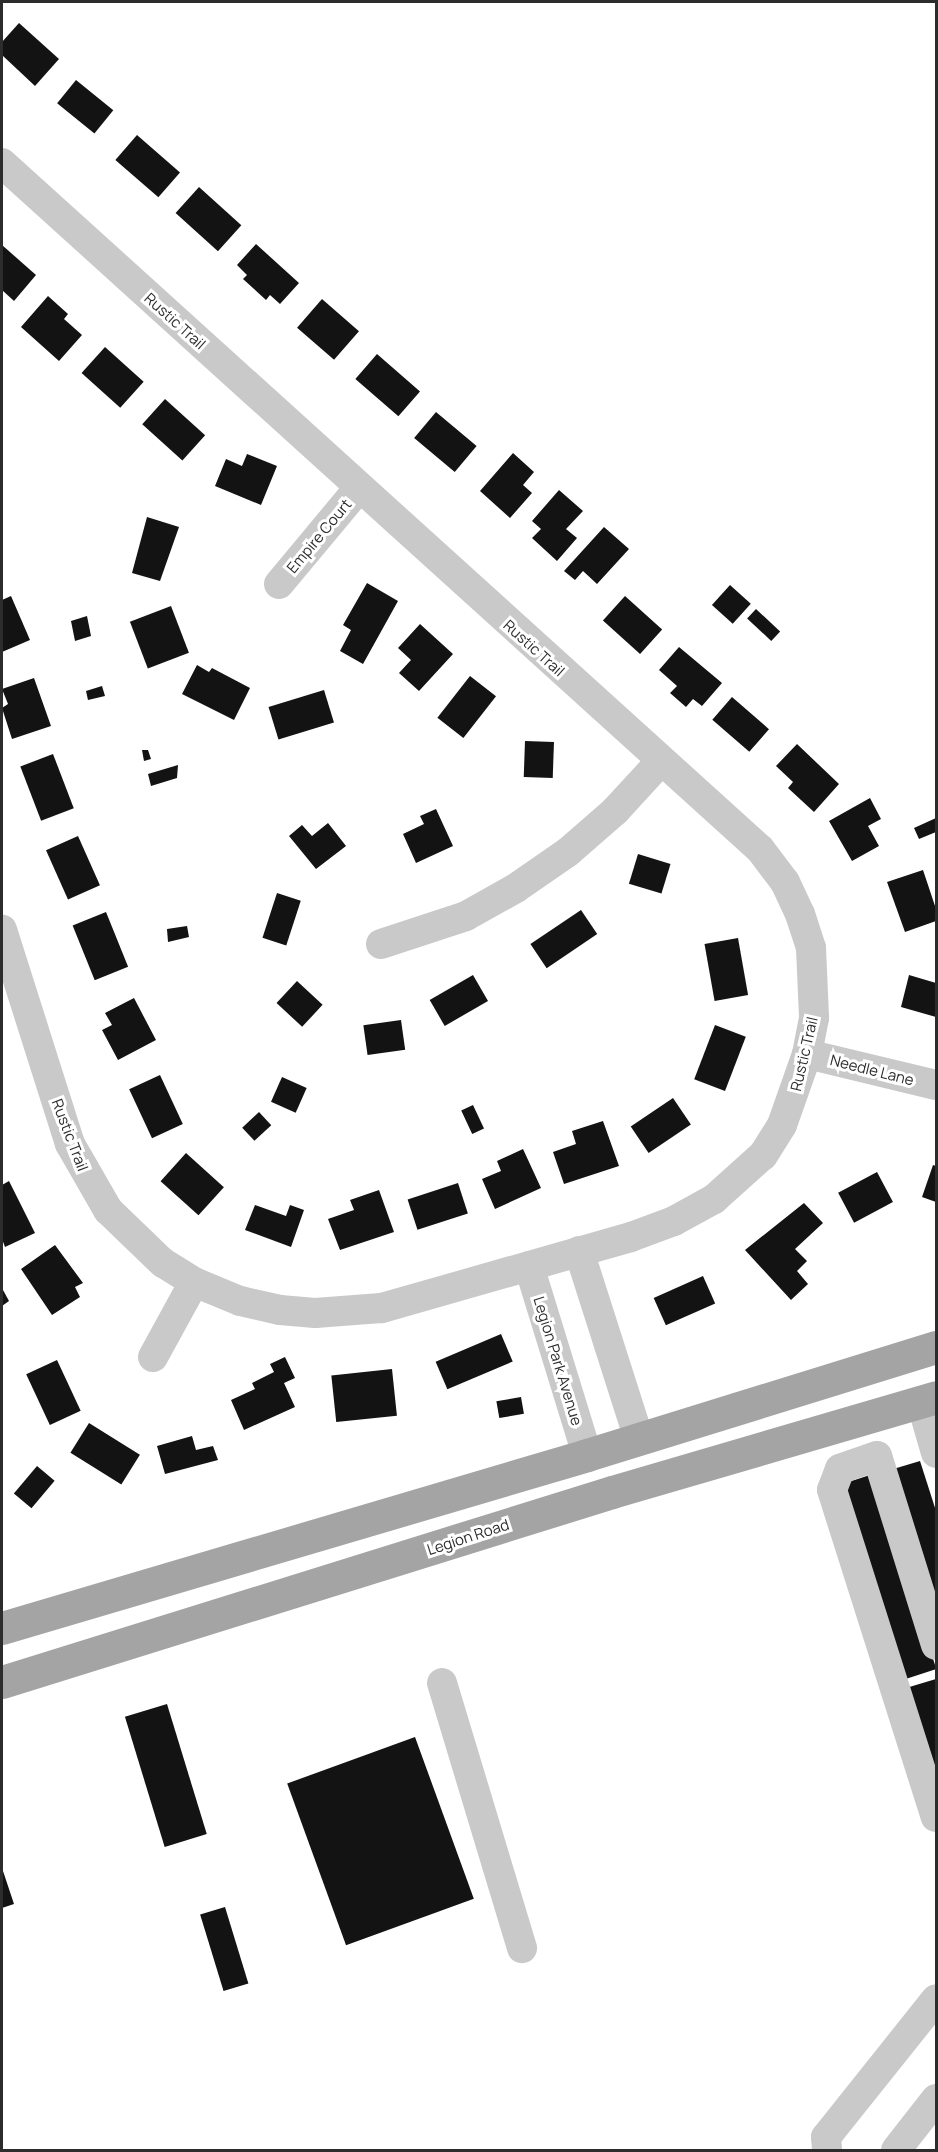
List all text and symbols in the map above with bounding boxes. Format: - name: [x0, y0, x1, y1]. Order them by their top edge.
- street label: Rustic Trail: [141, 289, 209, 353]
- street label: Empire Court: [283, 496, 355, 576]
- street label: Rustic Trail: [500, 616, 568, 680]
- street label: Rustic Trail: [787, 1015, 821, 1093]
- street label: Needle Lane: [828, 1051, 916, 1089]
- street label: Rustic Trail: [48, 1096, 92, 1174]
- street label: Legion Park Avenue: [530, 1294, 586, 1428]
- street label: Legion Road: [425, 1515, 511, 1559]

